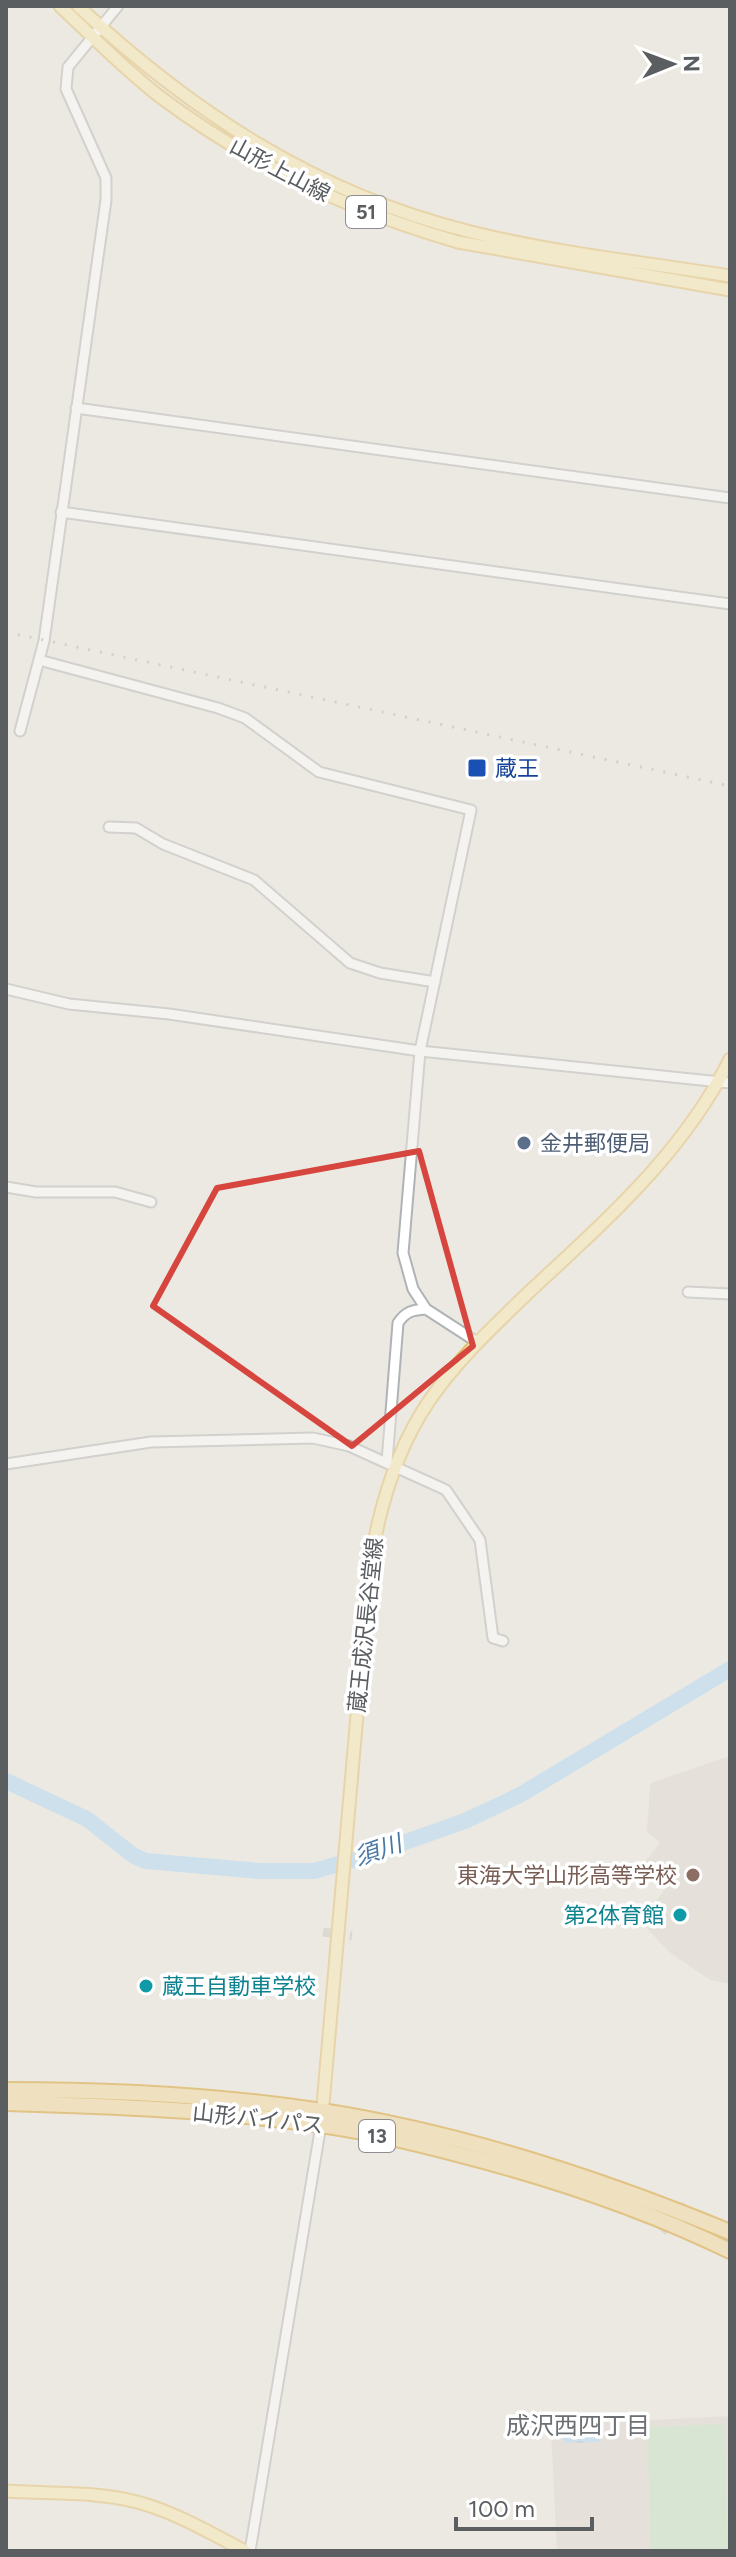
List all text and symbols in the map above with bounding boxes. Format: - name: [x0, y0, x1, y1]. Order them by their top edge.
- north arrow: [632, 24, 712, 104]
- text: N: [678, 55, 705, 72]
- street label: 山形上山線: [225, 132, 335, 208]
- road number: 51: [346, 196, 386, 228]
- place label: 蔵王: [495, 755, 539, 782]
- marker: 蔵王: [466, 757, 488, 779]
- place label: 金井郵便局: [540, 1130, 650, 1157]
- marker: 金井郵便局: [515, 1134, 533, 1152]
- street label: 蔵王成沢長谷堂線: [343, 1536, 389, 1714]
- water label: 須川: [351, 1827, 408, 1872]
- place label: 東海大学山形高等学校: [457, 1862, 677, 1889]
- marker: 東海大学山形高等学校: [684, 1866, 702, 1884]
- place label: 第2体育館: [564, 1902, 664, 1929]
- marker: 第2体育館: [671, 1906, 689, 1924]
- place label: 蔵王自動車学校: [162, 1973, 316, 2000]
- marker: 蔵王自動車学校: [137, 1977, 155, 1995]
- street label: 山形バイパス: [191, 2099, 325, 2139]
- road number: 13: [359, 2120, 395, 2152]
- district label: 成沢西四丁目: [506, 2411, 650, 2440]
- scale bar: [456, 2481, 592, 2531]
- text: 100 m: [468, 2494, 535, 2523]

